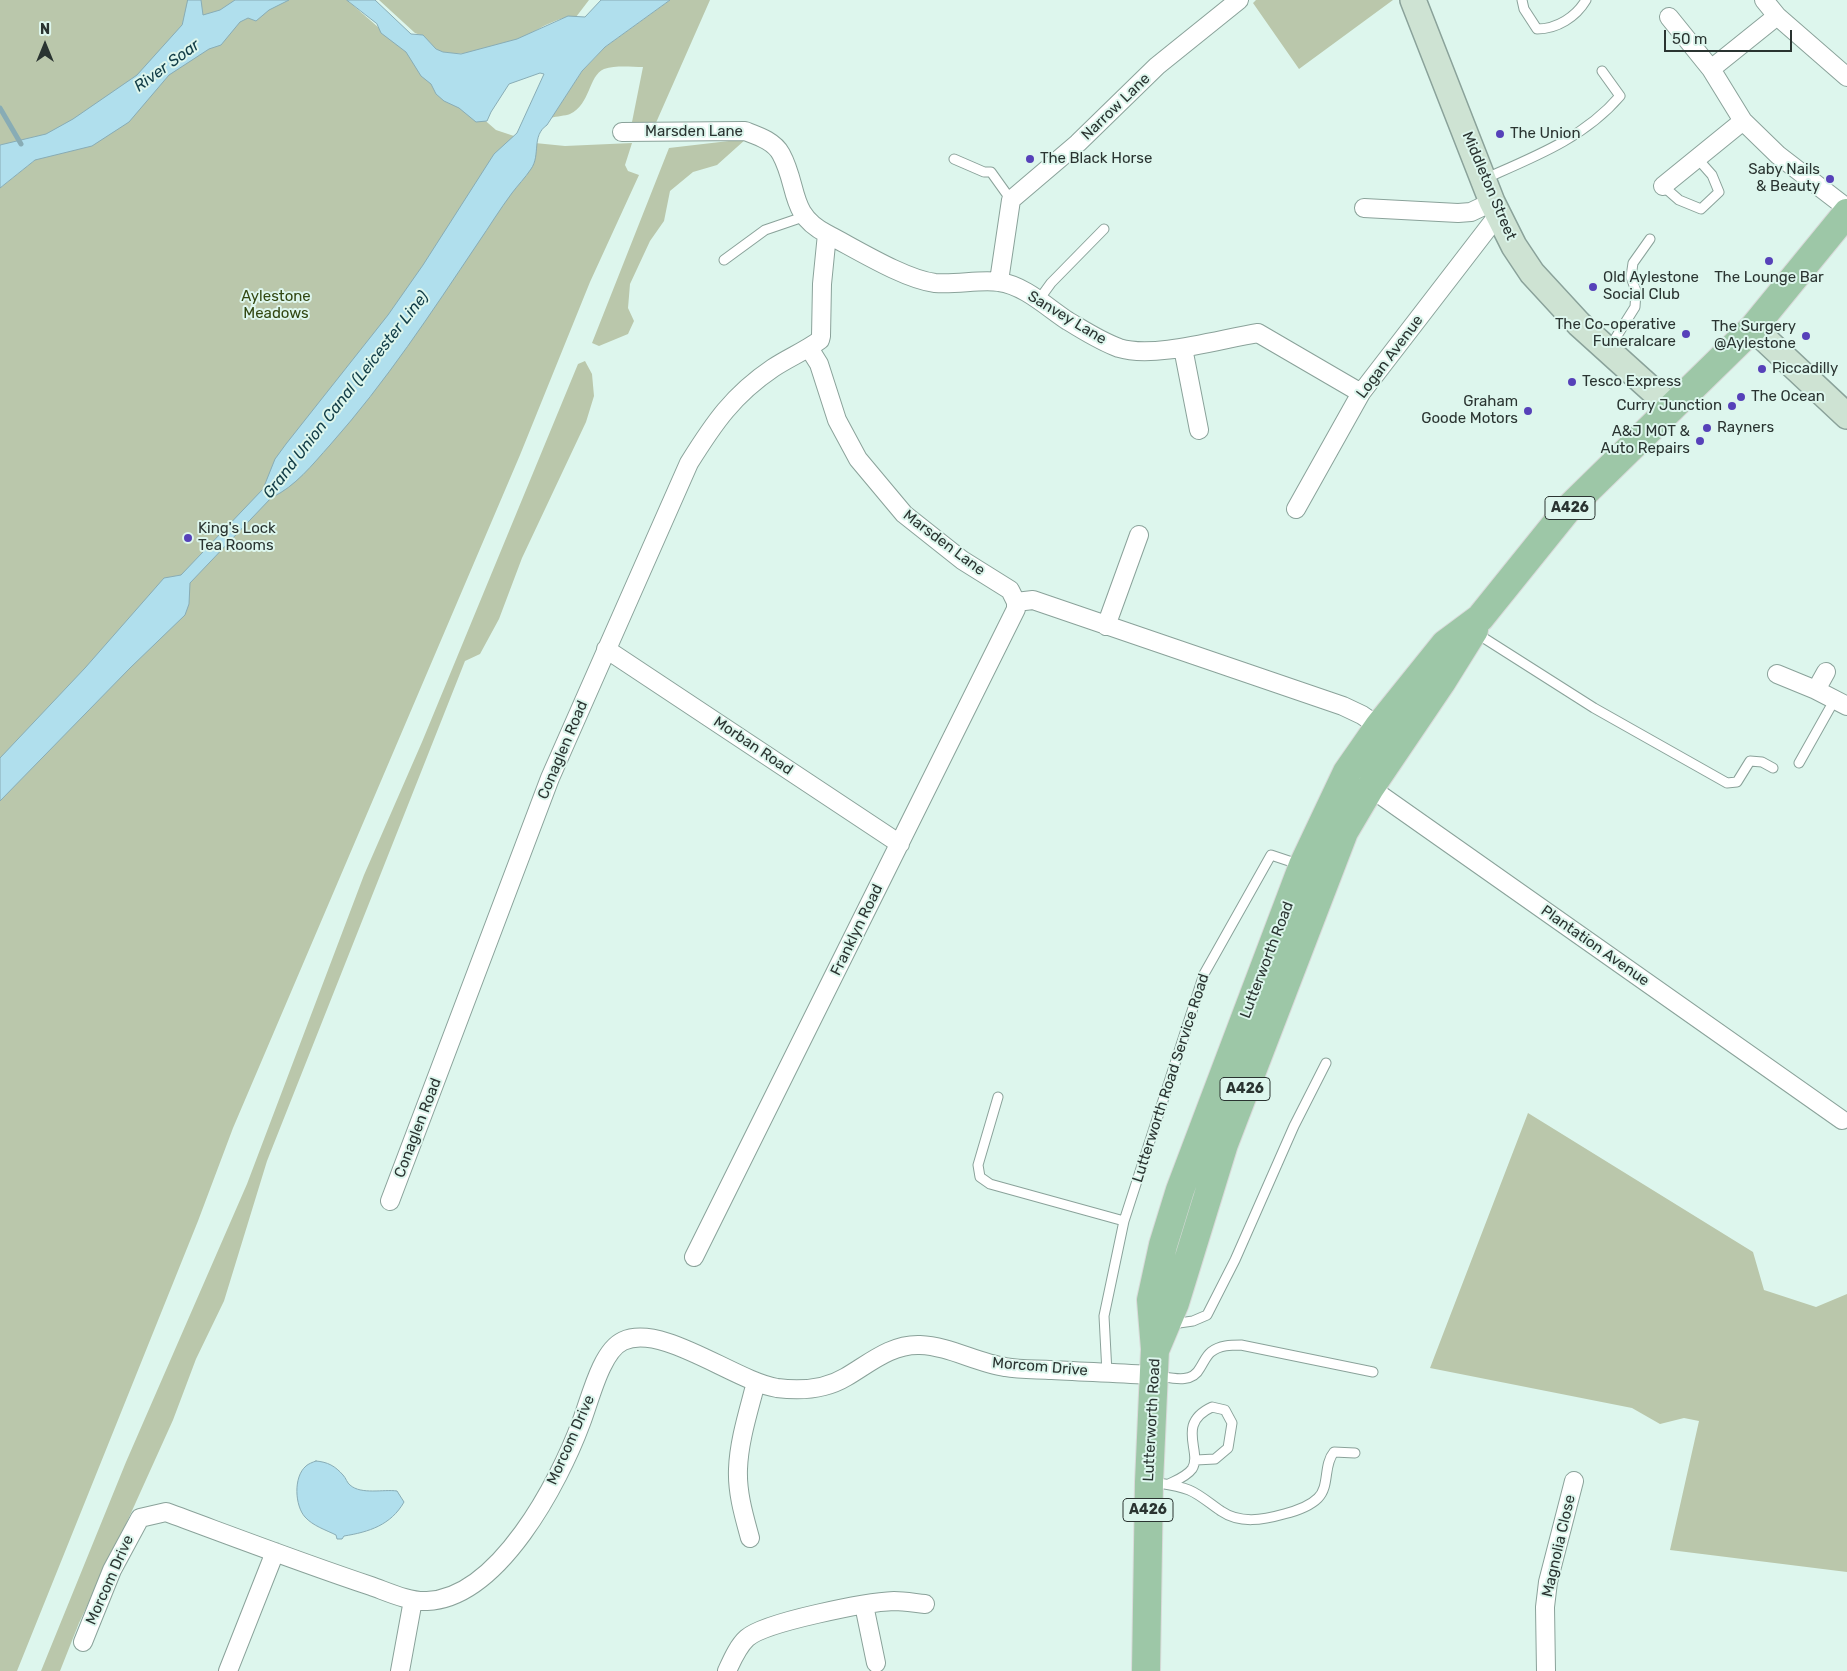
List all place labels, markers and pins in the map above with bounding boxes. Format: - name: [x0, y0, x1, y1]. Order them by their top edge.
- place label: The Union: [1510, 125, 1581, 143]
- marker: The Union: [1494, 128, 1506, 140]
- place label: The Black Horse: [1040, 150, 1152, 168]
- marker: The Black Horse: [1024, 153, 1036, 165]
- place label: Saby Nails & Beauty: [1748, 161, 1820, 196]
- marker: Saby Nails & Beauty: [1824, 173, 1836, 185]
- marker: The Lounge Bar: [1763, 255, 1775, 267]
- place label: Old Aylestone Social Club: [1603, 269, 1699, 304]
- place label: The Lounge Bar: [1714, 269, 1824, 287]
- marker: Old Aylestone Social Club: [1587, 281, 1599, 293]
- place label: The Co-operative Funeralcare: [1555, 316, 1676, 351]
- place label: The Surgery @Aylestone: [1711, 318, 1796, 353]
- marker: The Co-operative Funeralcare: [1680, 328, 1692, 340]
- marker: The Surgery @Aylestone: [1800, 330, 1812, 342]
- place label: Piccadilly: [1772, 360, 1838, 378]
- marker: Piccadilly: [1756, 363, 1768, 375]
- place label: Tesco Express: [1582, 373, 1681, 391]
- marker: Tesco Express: [1566, 376, 1578, 388]
- place label: The Ocean: [1751, 388, 1825, 406]
- marker: The Ocean: [1735, 391, 1747, 403]
- place label: Graham Goode Motors: [1421, 393, 1518, 428]
- place label: Curry Junction: [1617, 397, 1722, 415]
- marker: Curry Junction: [1726, 400, 1738, 412]
- marker: Graham Goode Motors: [1522, 405, 1534, 417]
- place label: Rayners: [1717, 419, 1774, 437]
- marker: Rayners: [1701, 422, 1713, 434]
- place label: A&J MOT & Auto Repairs: [1601, 423, 1690, 458]
- marker: A&J MOT & Auto Repairs: [1694, 435, 1706, 447]
- place label: King's Lock Tea Rooms: [198, 520, 276, 555]
- marker: King's Lock Tea Rooms: [182, 532, 194, 544]

